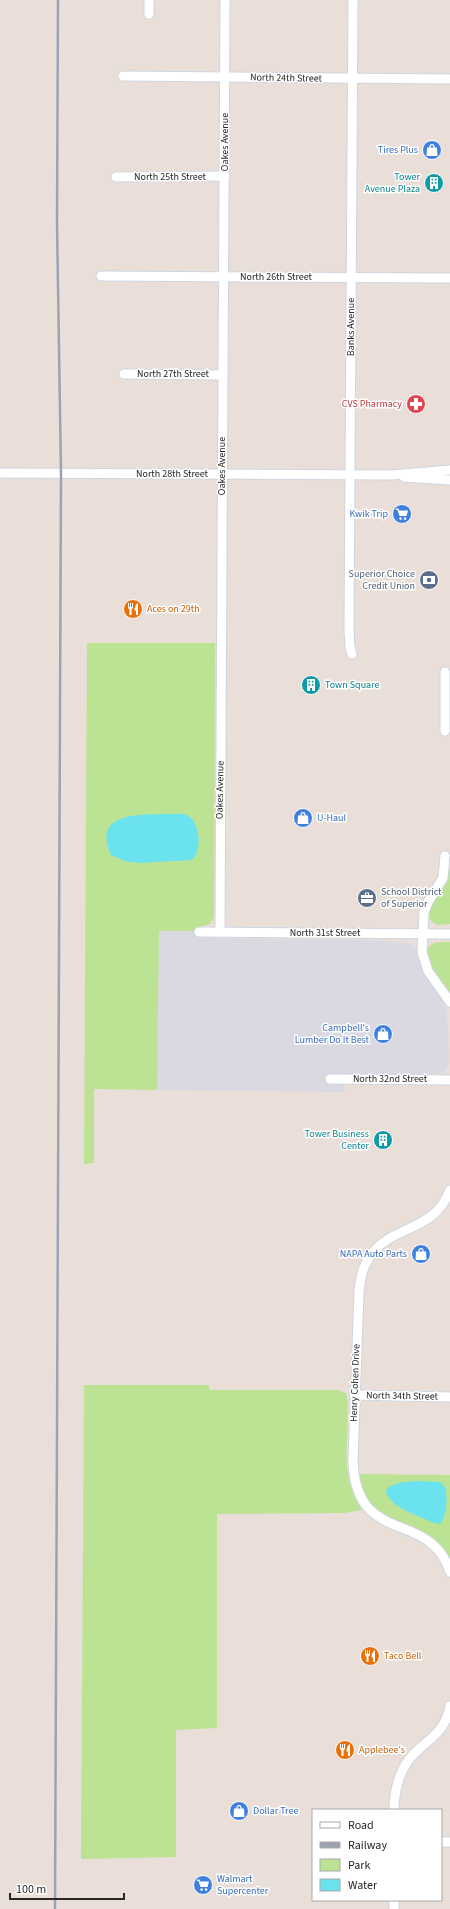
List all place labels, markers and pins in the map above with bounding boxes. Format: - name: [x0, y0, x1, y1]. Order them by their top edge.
- shop icon: Tires Plus: [421, 139, 443, 161]
- place label: Tires Plus: [378, 143, 418, 157]
- place label: Tower Avenue Plaza: [365, 170, 421, 196]
- building icon: Tower Avenue Plaza: [423, 172, 445, 194]
- pharmacy icon: CVS Pharmacy: [405, 393, 427, 415]
- place label: CVS Pharmacy: [342, 397, 402, 411]
- supermarket icon: Kwik Trip: [391, 503, 413, 525]
- place label: Kwik Trip: [349, 507, 388, 521]
- place label: Superior Choice Credit Union: [349, 567, 415, 593]
- bank icon: Superior Choice Credit Union: [418, 569, 440, 591]
- restaurant icon: Aces on 29th: [122, 598, 144, 620]
- place label: Aces on 29th: [147, 602, 200, 616]
- building icon: Town Square: [300, 674, 322, 696]
- place label: Town Square: [325, 678, 379, 692]
- shop icon: U-Haul: [292, 807, 314, 829]
- place label: U-Haul: [317, 811, 347, 825]
- place label: School District of Superior: [381, 885, 442, 911]
- office icon: School District of Superior: [356, 887, 378, 909]
- place label: Campbell's Lumber Do It Best: [295, 1021, 370, 1047]
- shop icon: Campbell's Lumber Do It Best: [372, 1023, 394, 1045]
- place label: Tower Business Center: [305, 1127, 370, 1153]
- building icon: Tower Business Center: [372, 1129, 394, 1151]
- shop icon: NAPA Auto Parts: [410, 1243, 432, 1265]
- place label: NAPA Auto Parts: [340, 1247, 407, 1261]
- restaurant icon: Taco Bell: [359, 1645, 381, 1667]
- place label: Taco Bell: [384, 1649, 422, 1663]
- restaurant icon: Applebee's: [334, 1739, 356, 1761]
- place label: Applebee's: [359, 1743, 405, 1757]
- shop icon: Dollar Tree: [228, 1800, 250, 1822]
- place label: Dollar Tree: [253, 1804, 298, 1818]
- place label: Walmart Supercenter: [217, 1872, 269, 1898]
- supermarket icon: Walmart Supercenter: [192, 1874, 214, 1896]

